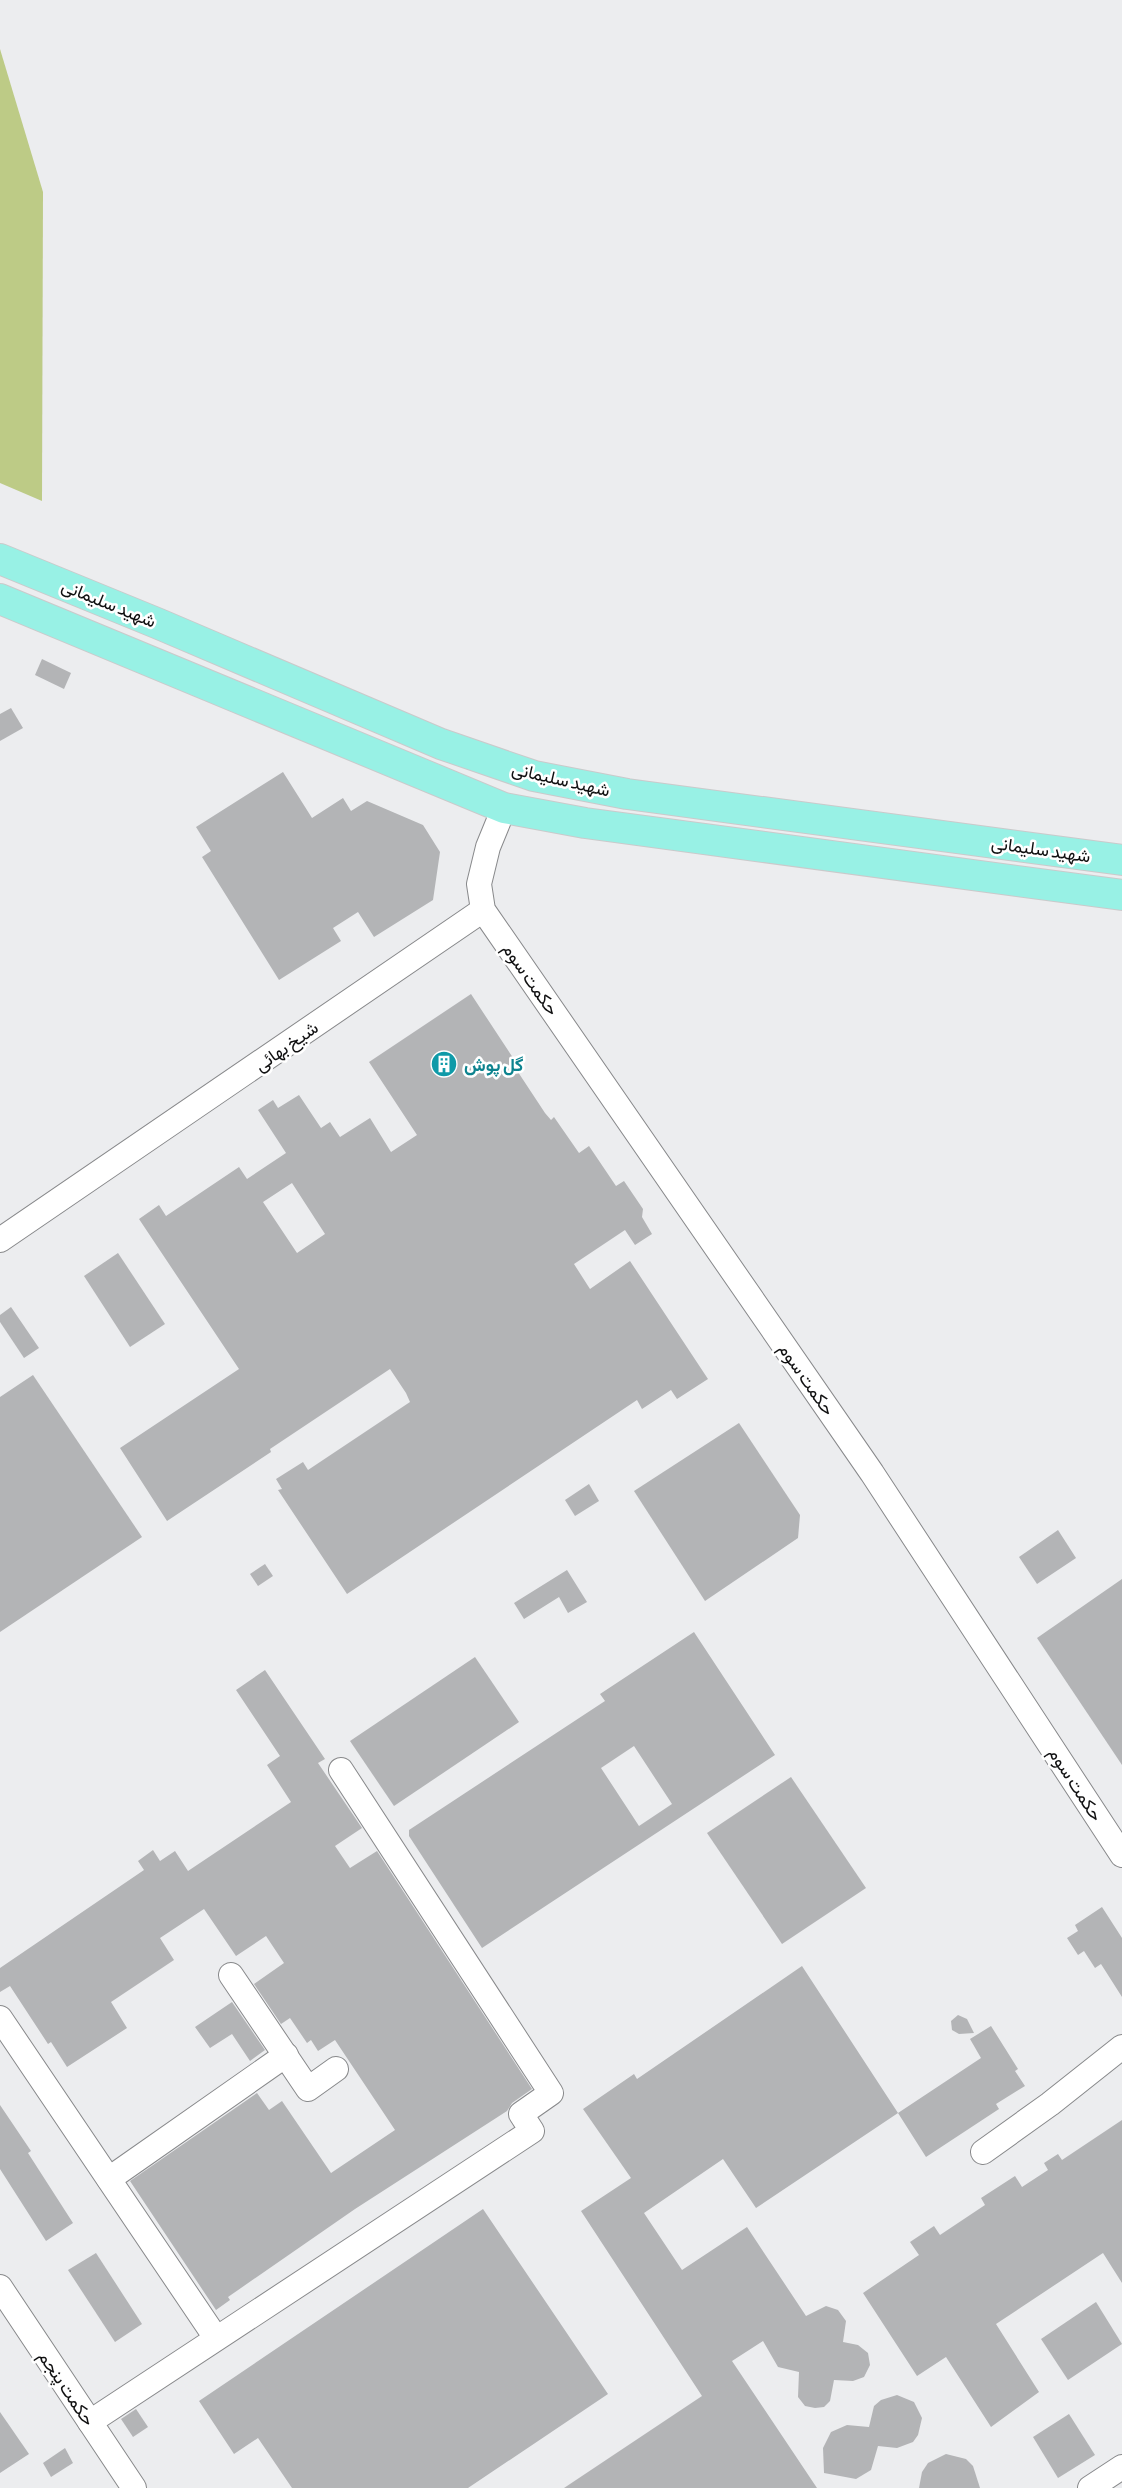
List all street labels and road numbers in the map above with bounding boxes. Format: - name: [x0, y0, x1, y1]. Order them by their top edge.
- street label: شهید سلیمانی: [58, 575, 159, 632]
- street label: شهید سلیمانی: [510, 758, 612, 801]
- street label: شهید سلیمانی: [990, 832, 1092, 867]
- street label: حکمت سوم: [497, 939, 564, 1020]
- street label: شیخ بهائی: [250, 1017, 323, 1077]
- street label: حکمت سوم: [773, 1339, 840, 1420]
- street label: حکمت سوم: [1043, 1743, 1108, 1826]
- street label: حکمت پنجم: [33, 2346, 100, 2431]

